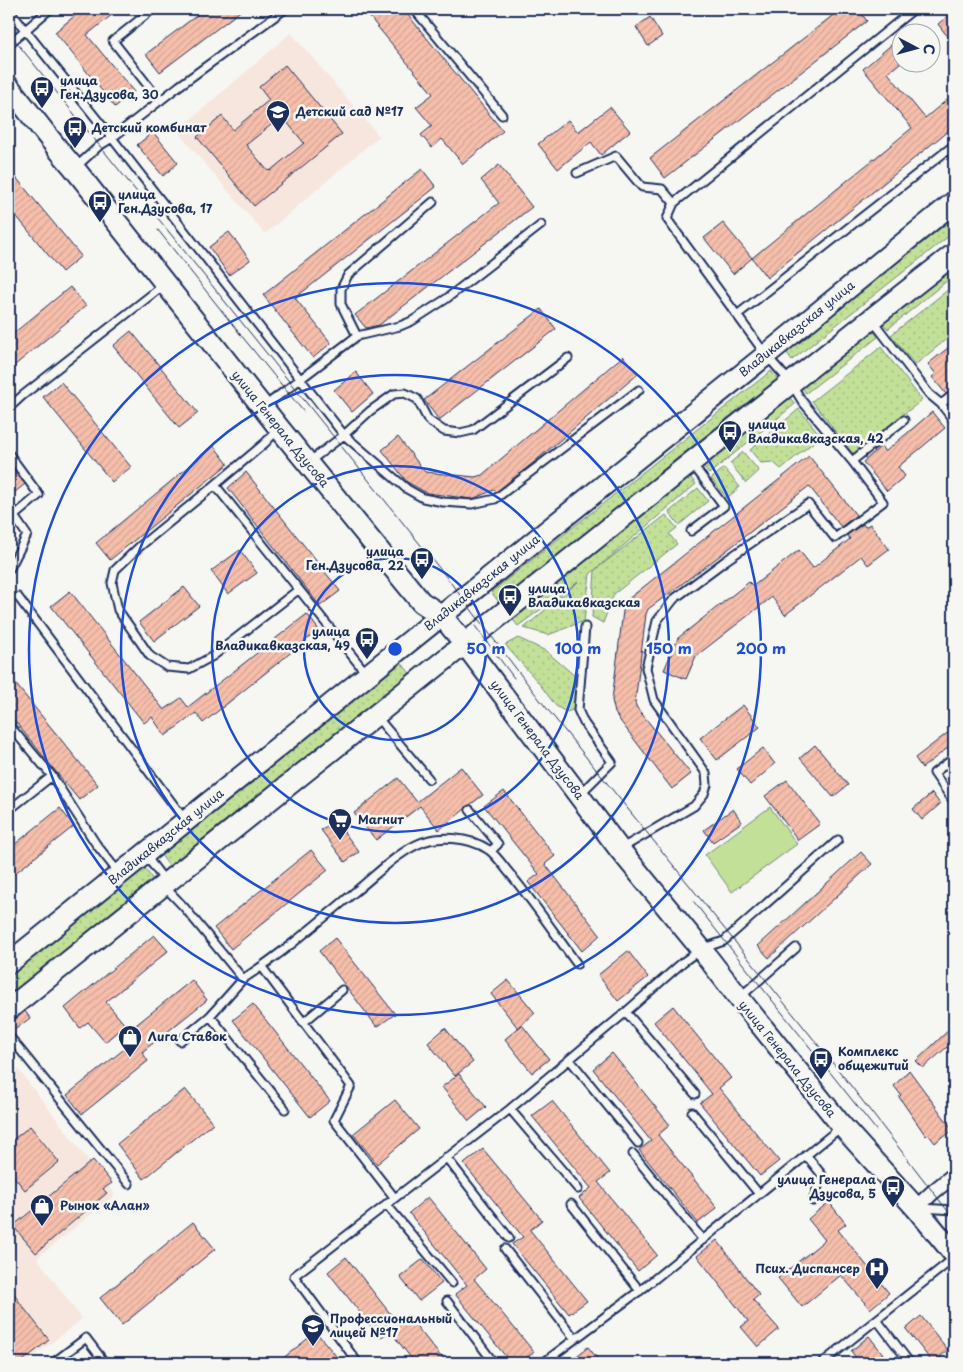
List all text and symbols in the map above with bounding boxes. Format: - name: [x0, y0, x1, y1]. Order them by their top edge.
- north arrow: [890, 22, 940, 72]
- text: С: [918, 43, 940, 56]
- place label: улица Ген.Дзусова, 30: [60, 71, 159, 103]
- bus stop icon: улица Ген.Дзусова, 30: [29, 75, 55, 109]
- school or university icon: Детский сад №17: [265, 99, 291, 133]
- place label: Детский сад №17: [295, 102, 404, 120]
- bus stop icon: Детский комбинат: [62, 115, 88, 149]
- place label: Детский комбинат: [91, 118, 207, 136]
- place label: улица Ген.Дзусова, 17: [118, 185, 213, 217]
- bus stop icon: улица Ген.Дзусова, 17: [87, 189, 113, 223]
- street label: Владикавказская улица: [735, 276, 858, 381]
- street label: улица Генерала Дзусова: [228, 366, 334, 491]
- place label: улица Владикавказская, 42: [748, 415, 884, 447]
- bus stop icon: улица Владикавказская, 42: [717, 419, 743, 453]
- street label: Владикавказская улица: [420, 530, 543, 635]
- place label: улица Ген.Дзусова, 22: [306, 542, 405, 574]
- bus stop icon: улица Ген.Дзусова, 22: [409, 546, 435, 580]
- place label: улица Владикавказская: [528, 579, 640, 611]
- bus stop icon: улица Владикавказская: [497, 583, 523, 617]
- place label: улица Владикавказская, 49: [215, 622, 351, 654]
- bus stop icon: улица Владикавказская, 49: [354, 626, 380, 660]
- text: 50 m: [467, 636, 505, 659]
- text: 100 m: [555, 636, 601, 659]
- text: 150 m: [646, 636, 692, 659]
- text: 200 m: [736, 636, 786, 659]
- centre of rings: [386, 640, 404, 658]
- street label: улица Генерала Дзусова: [487, 676, 589, 804]
- street label: Владикавказская улица: [104, 784, 227, 889]
- supermarket icon: Магнит: [327, 807, 353, 841]
- place label: Магнит: [358, 810, 404, 828]
- street label: улица Генерала Дзусова: [735, 996, 841, 1121]
- shop icon: Лига Ставок: [117, 1024, 143, 1058]
- place label: Лига Ставок: [148, 1027, 227, 1045]
- place label: Комплекс общежитий: [838, 1042, 909, 1074]
- bus stop icon: Комплекс общежитий: [808, 1046, 834, 1080]
- place label: улица Генерала Дзусова, 5: [777, 1170, 877, 1202]
- bus stop icon: улица Генерала Дзусова, 5: [880, 1174, 906, 1208]
- shop icon: Рынок «Алан»: [29, 1193, 55, 1227]
- place label: Рынок «Алан»: [60, 1196, 150, 1214]
- hospital icon: Псих. Диспансер: [864, 1256, 890, 1290]
- place label: Псих. Диспансер: [755, 1259, 860, 1277]
- place label: Профессиональный лицей №17: [329, 1309, 452, 1341]
- school or university icon: Профессиональный лицей №17: [300, 1313, 326, 1347]

